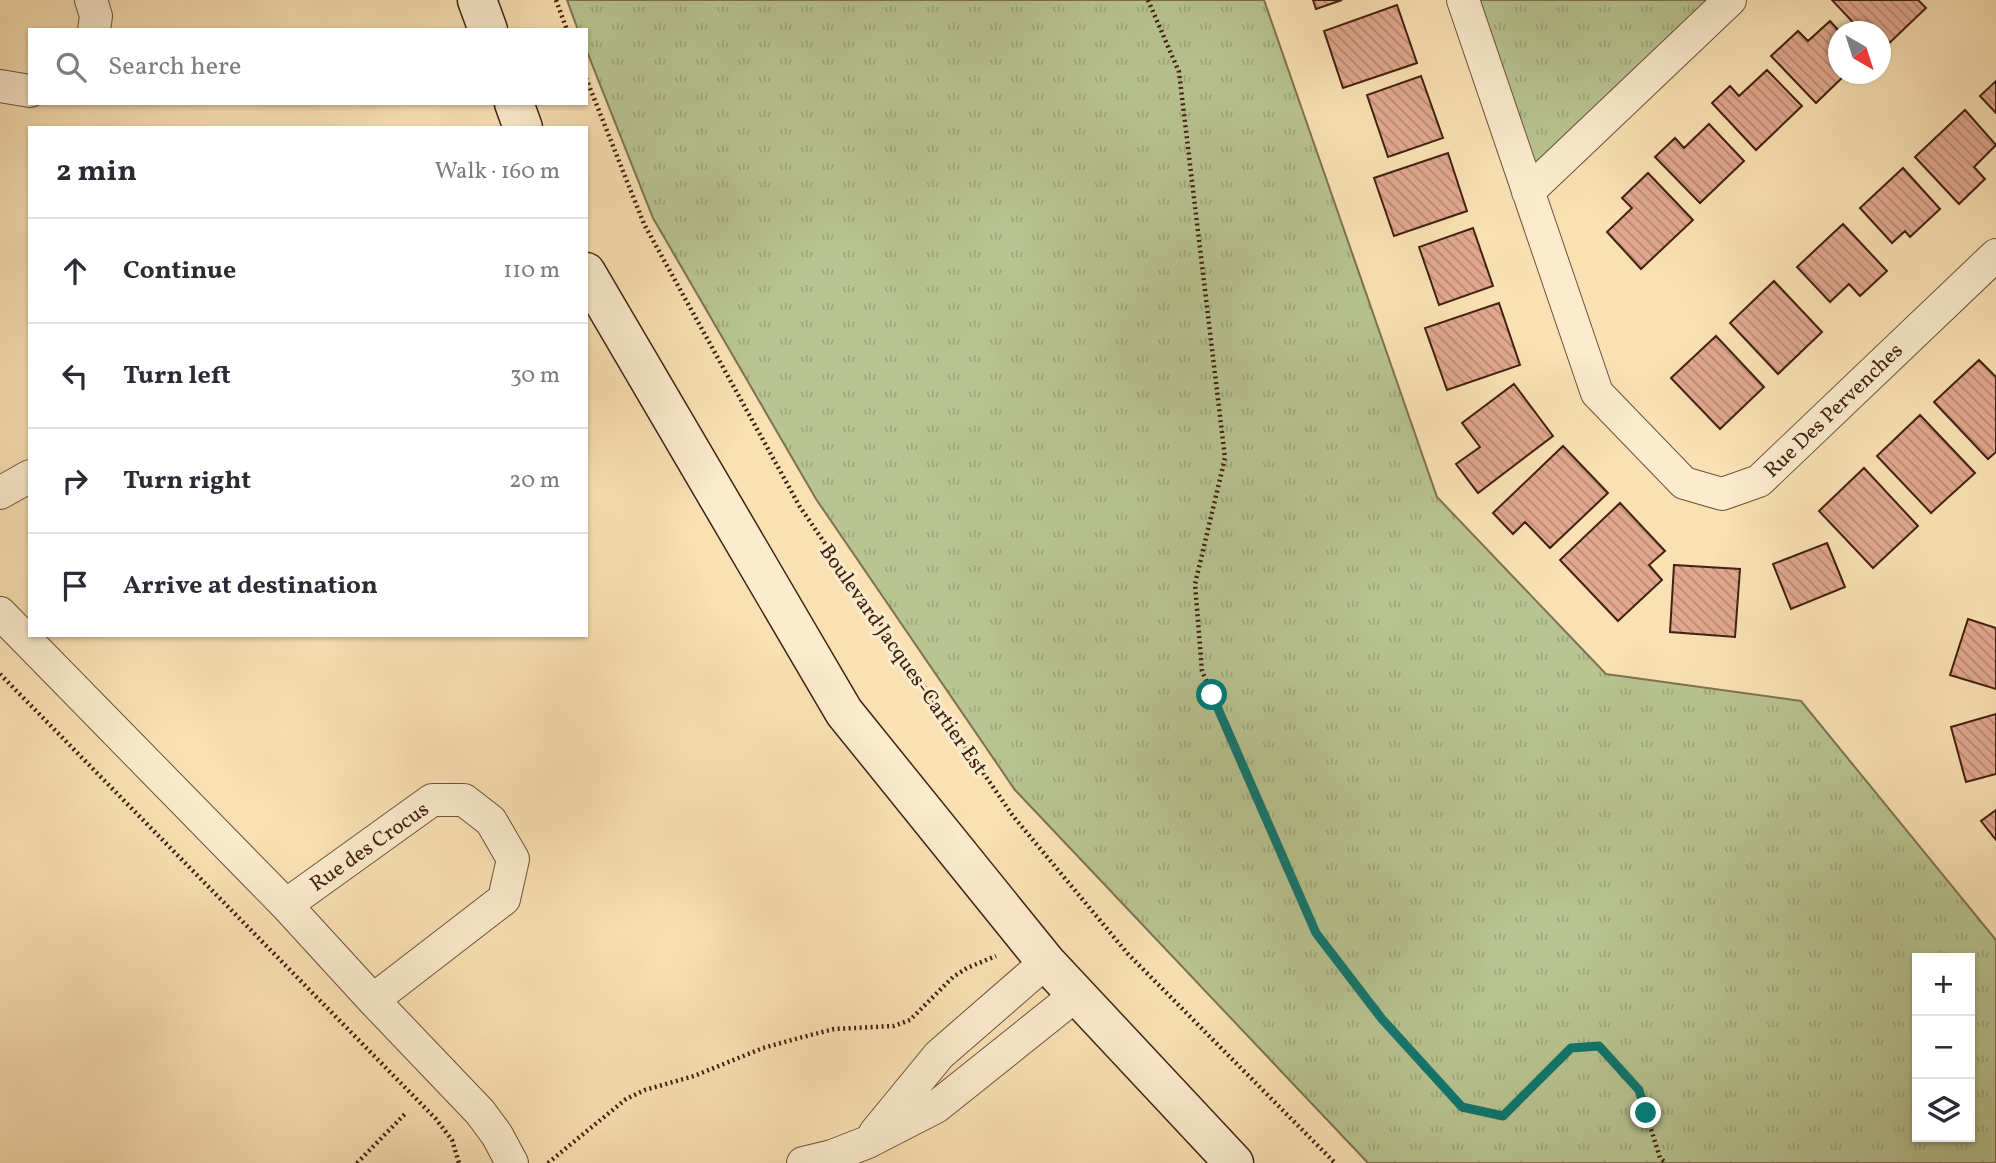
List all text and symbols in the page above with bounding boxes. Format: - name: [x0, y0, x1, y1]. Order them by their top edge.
- north arrow: [1828, 21, 1891, 84]
- search box: [28, 28, 588, 105]
- icon: search: [52, 48, 90, 86]
- text: Search here: [108, 49, 241, 85]
- text: 2 min: [56, 151, 137, 193]
- text: Walk · 160 m: [435, 156, 560, 188]
- icon: ahead: [56, 252, 94, 290]
- text: Continue: [123, 253, 236, 289]
- text: 110 m: [503, 255, 560, 287]
- street label: Rue Des Pervenches: [1758, 337, 1910, 485]
- icon: left: [56, 357, 94, 395]
- text: Turn left: [123, 358, 231, 394]
- text: 30 m: [510, 360, 560, 392]
- icon: right: [56, 462, 94, 500]
- text: Turn right: [123, 463, 251, 499]
- text: 20 m: [509, 465, 560, 497]
- street label: Boulevard Jacques-Cartier Est: [812, 539, 994, 781]
- icon: arrive: [56, 567, 94, 605]
- text: Arrive at destination: [123, 568, 378, 604]
- route start: [1196, 679, 1227, 710]
- street label: Rue des Crocus: [305, 795, 435, 899]
- map controls: [1912, 953, 1975, 1142]
- button: +: [1912, 953, 1975, 1016]
- button: −: [1912, 1016, 1975, 1079]
- button: layers: [1912, 1079, 1975, 1142]
- route end: [1630, 1097, 1661, 1128]

